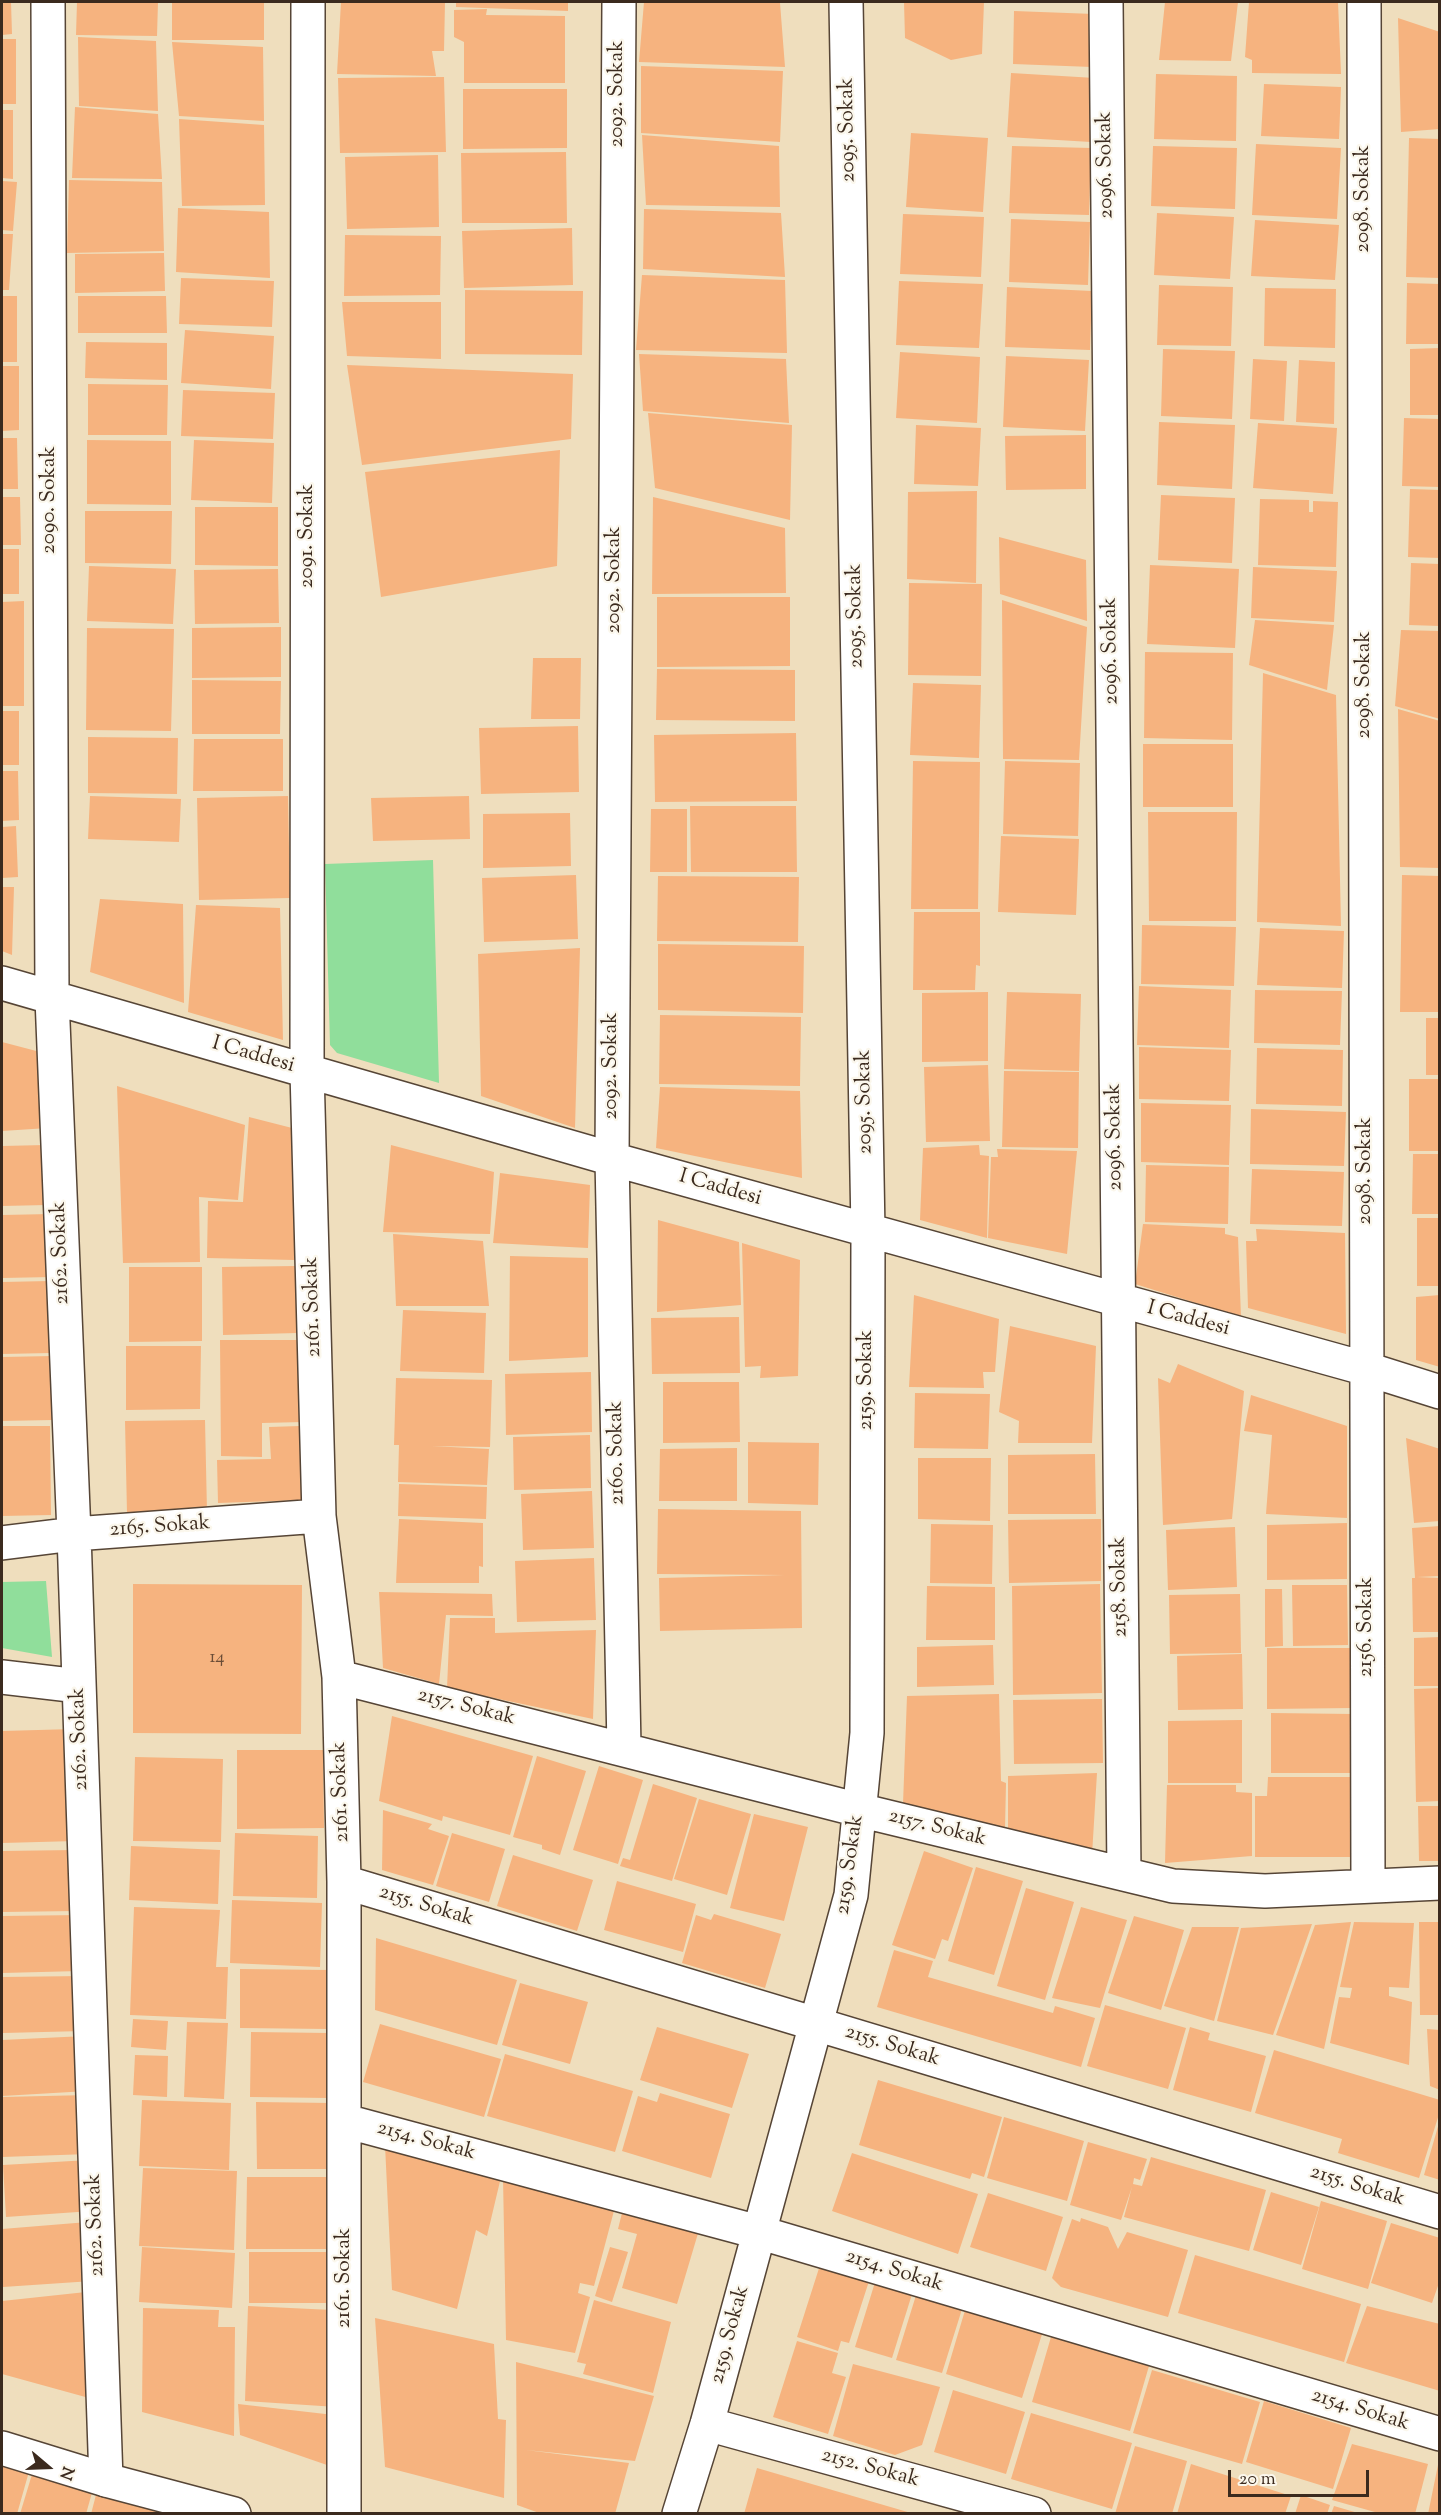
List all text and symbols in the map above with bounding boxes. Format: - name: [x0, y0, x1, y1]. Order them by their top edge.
- street label: 2092. Sokak: [605, 40, 631, 148]
- street label: 2095. Sokak: [835, 77, 863, 183]
- street label: 2096. Sokak: [1093, 111, 1121, 219]
- street label: 2098. Sokak: [1351, 145, 1377, 253]
- street label: 2090. Sokak: [37, 446, 63, 554]
- street label: 2091. Sokak: [295, 484, 321, 588]
- street label: 2092. Sokak: [602, 526, 628, 634]
- street label: 2095. Sokak: [843, 563, 871, 669]
- street label: 2096. Sokak: [1098, 597, 1126, 705]
- street label: 2098. Sokak: [1352, 631, 1378, 739]
- street label: 2092. Sokak: [599, 1012, 625, 1120]
- street label: I Caddesi: [209, 1032, 297, 1080]
- street label: 2095. Sokak: [852, 1049, 880, 1155]
- street label: 2096. Sokak: [1102, 1083, 1130, 1191]
- street label: 2098. Sokak: [1353, 1117, 1379, 1225]
- street label: I Caddesi: [676, 1165, 764, 1213]
- street label: 2162. Sokak: [48, 1201, 76, 1305]
- street label: 2161. Sokak: [300, 1256, 328, 1358]
- street label: I Caddesi: [1144, 1297, 1232, 1343]
- street label: 2159. Sokak: [854, 1330, 880, 1430]
- street label: 2160. Sokak: [604, 1401, 632, 1505]
- street label: 2165. Sokak: [109, 1512, 211, 1544]
- street label: 2158. Sokak: [1108, 1536, 1134, 1638]
- street label: 2156. Sokak: [1354, 1577, 1380, 1677]
- house number: 14: [209, 1648, 225, 1670]
- street label: 2157. Sokak: [414, 1684, 518, 1732]
- street label: 2162. Sokak: [67, 1687, 95, 1791]
- street label: 2161. Sokak: [328, 1741, 356, 1843]
- street label: 2157. Sokak: [885, 1805, 989, 1853]
- street label: 2159. Sokak: [832, 1813, 870, 1917]
- street label: 2155. Sokak: [376, 1881, 476, 1933]
- street label: 2155. Sokak: [842, 2021, 942, 2073]
- street label: 2154. Sokak: [374, 2117, 478, 2167]
- street label: 2155. Sokak: [1307, 2161, 1407, 2213]
- street label: 2162. Sokak: [83, 2173, 111, 2277]
- street label: 2161. Sokak: [332, 2228, 358, 2328]
- street label: 2154. Sokak: [842, 2245, 946, 2299]
- street label: 2159. Sokak: [706, 2283, 756, 2387]
- street label: 2154. Sokak: [1308, 2384, 1412, 2438]
- north arrow: [18, 2437, 78, 2497]
- street label: 2152. Sokak: [818, 2444, 922, 2494]
- scale bar: [1231, 2458, 1372, 2496]
- text: N: [53, 2463, 78, 2483]
- text: 20 m: [1239, 2467, 1276, 2493]

